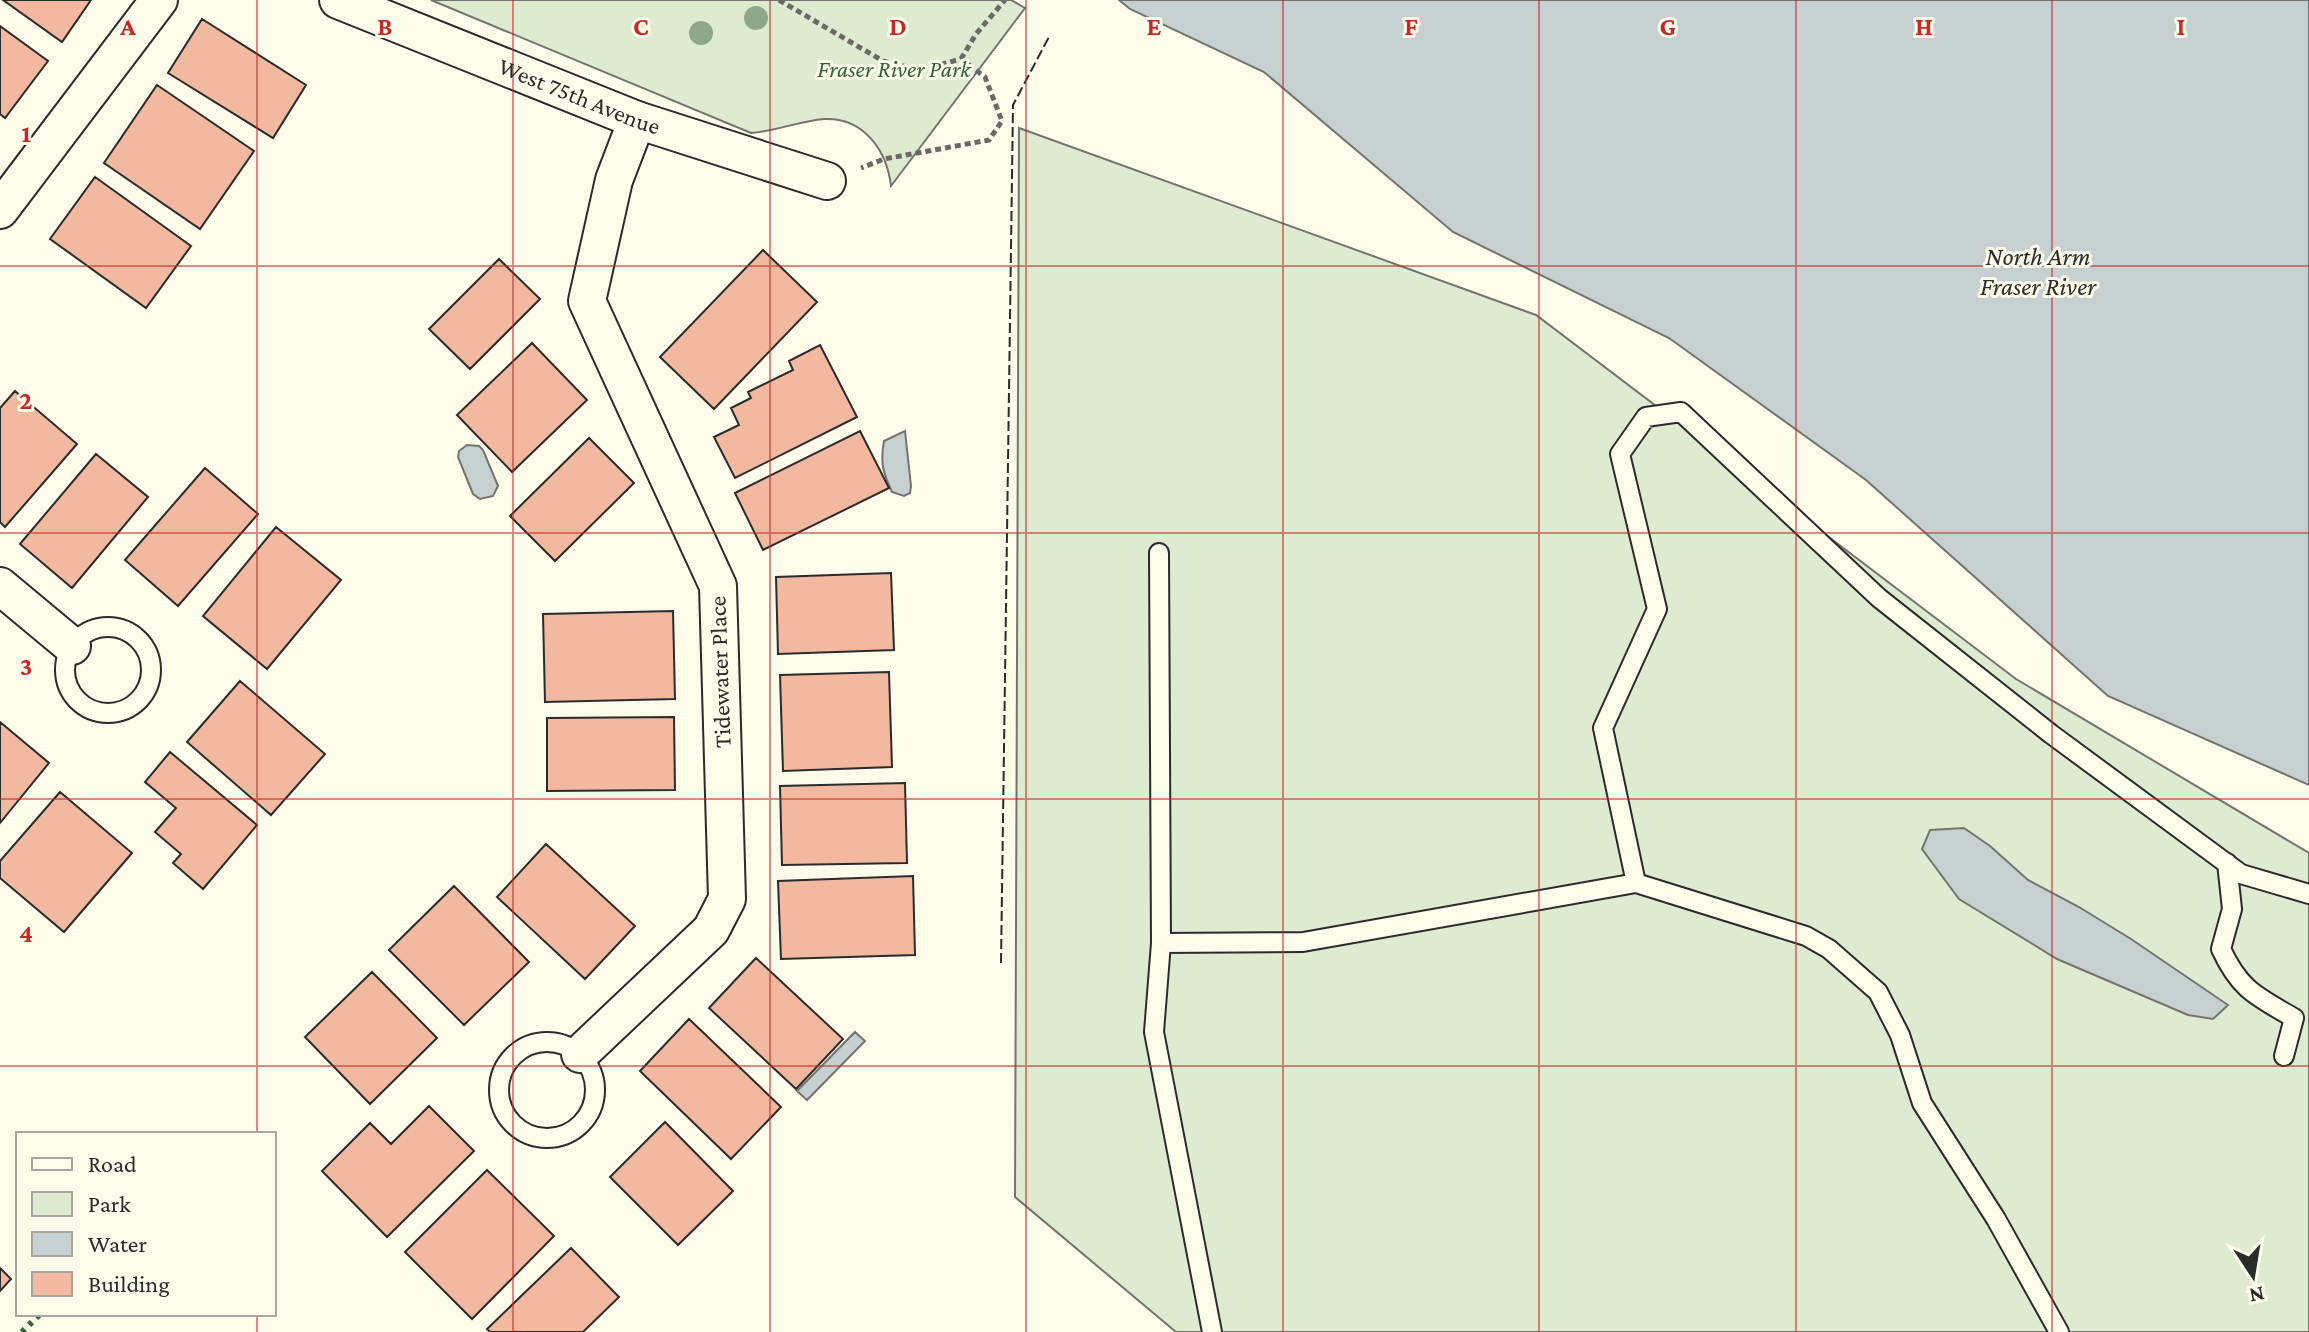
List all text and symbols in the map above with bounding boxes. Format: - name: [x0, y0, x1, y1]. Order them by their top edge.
- text: A: [119, 12, 136, 41]
- text: B: [377, 12, 393, 41]
- text: C: [633, 12, 649, 41]
- text: D: [889, 12, 907, 41]
- text: E: [1147, 12, 1162, 41]
- text: F: [1404, 12, 1418, 41]
- text: G: [1660, 12, 1676, 41]
- text: H: [1915, 12, 1933, 41]
- text: I: [2177, 12, 2185, 41]
- street label: West 75th Avenue: [495, 52, 664, 140]
- park label: Fraser River Park: [817, 55, 972, 82]
- text: 1: [21, 119, 31, 148]
- water label: North Arm Fraser River: [1980, 242, 2097, 301]
- text: 2: [19, 386, 33, 415]
- street label: Tidewater Place: [703, 595, 736, 749]
- text: 3: [20, 652, 32, 681]
- text: 4: [19, 919, 33, 948]
- legend: [16, 1132, 276, 1316]
- text: Road: [88, 1150, 137, 1177]
- text: Park: [88, 1190, 131, 1217]
- text: Water: [88, 1230, 147, 1257]
- north arrow: [2213, 1236, 2293, 1316]
- text: Building: [88, 1270, 170, 1297]
- text: N: [2247, 1281, 2267, 1309]

